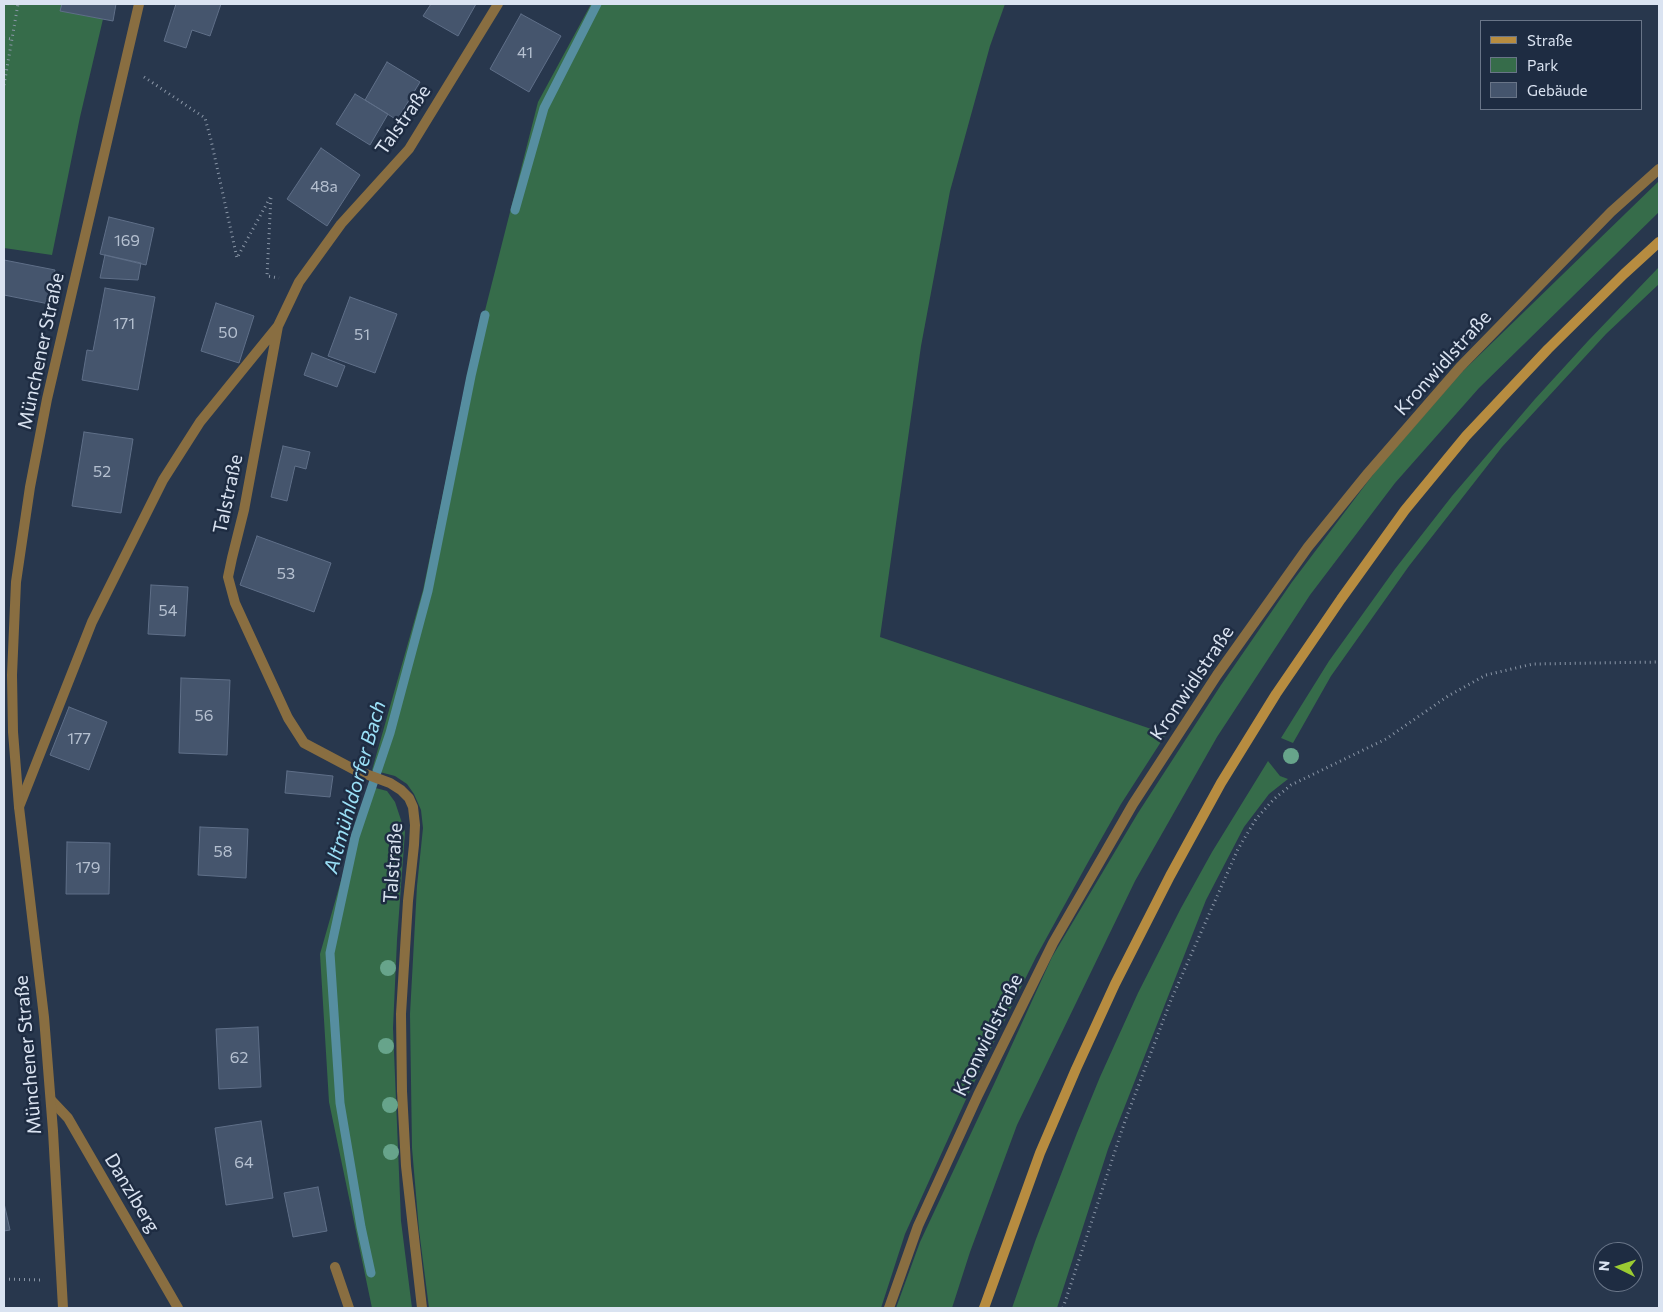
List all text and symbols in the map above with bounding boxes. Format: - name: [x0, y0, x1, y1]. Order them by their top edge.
- legend: [1480, 20, 1643, 110]
- text: Straße: [1527, 31, 1573, 49]
- house number: 41: [517, 43, 533, 63]
- text: Park: [1527, 56, 1558, 74]
- street label: Talstraße: [371, 80, 435, 160]
- text: Gebäude: [1527, 81, 1588, 99]
- house number: 48a: [310, 177, 338, 197]
- house number: 169: [114, 231, 140, 251]
- street label: Münchener Straße: [13, 271, 69, 431]
- street label: Kronwidlstraße: [1390, 306, 1496, 420]
- house number: 171: [113, 314, 135, 334]
- house number: 50: [218, 323, 238, 343]
- house number: 51: [354, 325, 370, 345]
- street label: Talstraße: [208, 452, 248, 536]
- house number: 52: [93, 462, 111, 482]
- house number: 53: [277, 564, 295, 584]
- house number: 54: [159, 601, 177, 621]
- street label: Kronwidlstraße: [1145, 621, 1239, 745]
- water label: Altmühldorfer Bach: [319, 698, 391, 876]
- house number: 56: [195, 706, 213, 726]
- house number: 177: [67, 729, 91, 749]
- street label: Talstraße: [379, 822, 407, 904]
- house number: 58: [214, 842, 232, 862]
- house number: 179: [76, 858, 100, 878]
- street label: Kronwidlstraße: [949, 970, 1027, 1100]
- street label: Münchener Straße: [10, 974, 46, 1136]
- house number: 62: [230, 1048, 248, 1068]
- street label: Danzlberg: [100, 1149, 164, 1237]
- house number: 64: [234, 1153, 254, 1173]
- north arrow: [1593, 1242, 1643, 1292]
- text: N: [1595, 1260, 1612, 1272]

